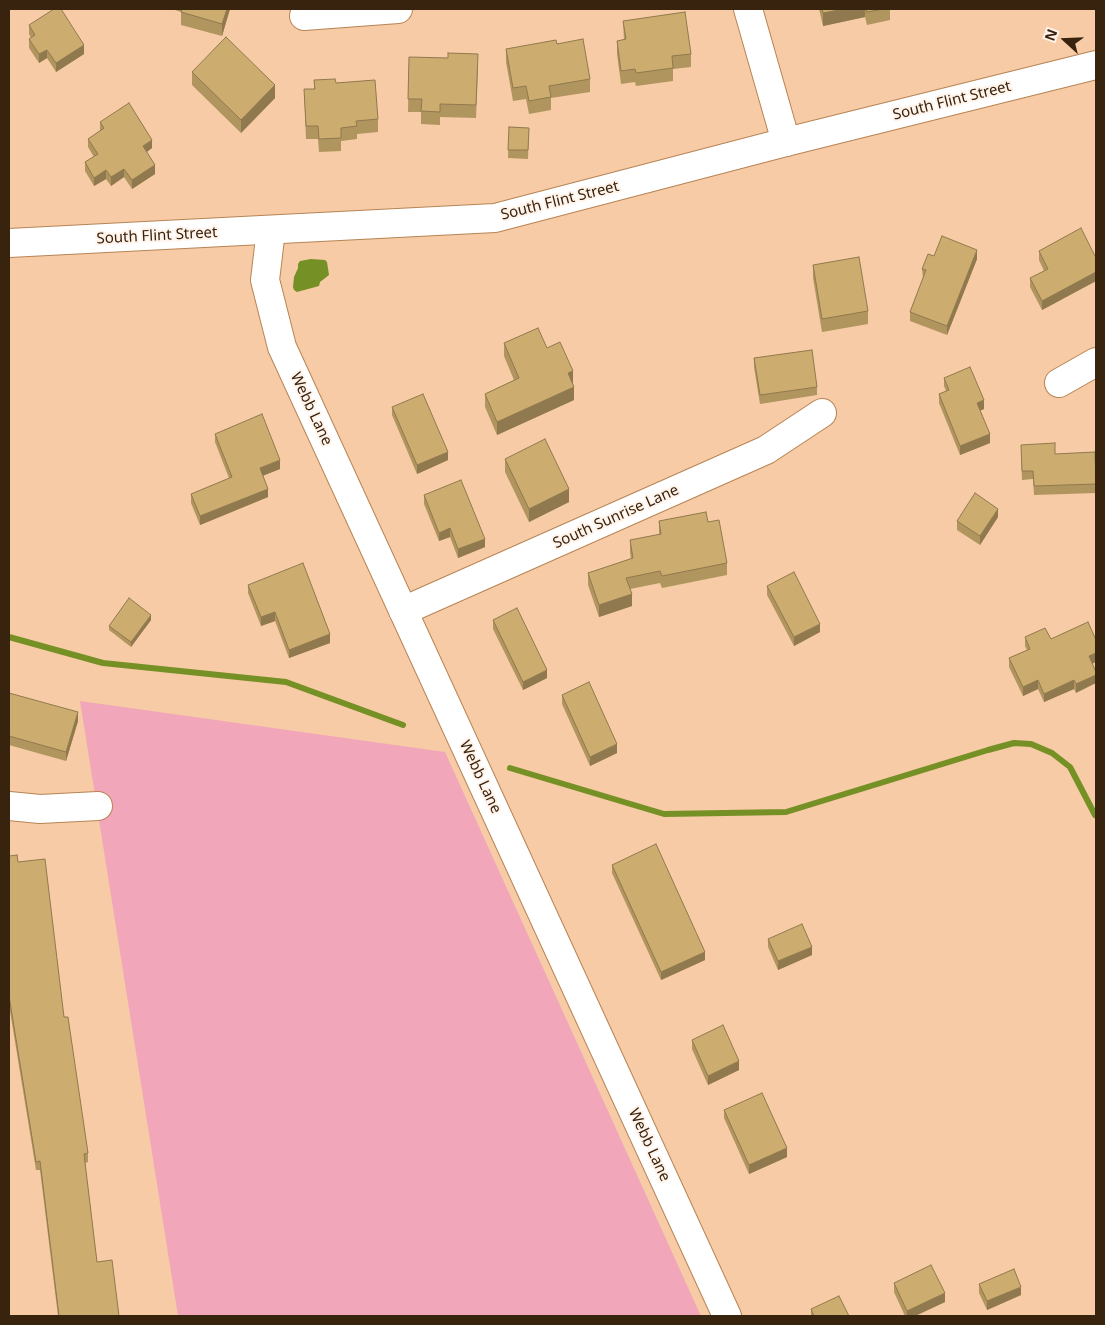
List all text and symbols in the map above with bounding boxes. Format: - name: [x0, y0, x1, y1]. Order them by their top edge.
- north arrow: [1040, 15, 1090, 65]
- text: N: [1040, 26, 1061, 43]
- street label: South Flint Street: [891, 78, 1013, 124]
- street label: South Flint Street: [499, 178, 621, 224]
- street label: South Flint Street: [96, 224, 218, 248]
- street label: Webb Lane: [286, 370, 336, 448]
- street label: South Sunrise Lane: [550, 481, 682, 553]
- street label: Webb Lane: [455, 738, 505, 816]
- street label: Webb Lane: [624, 1106, 674, 1184]

